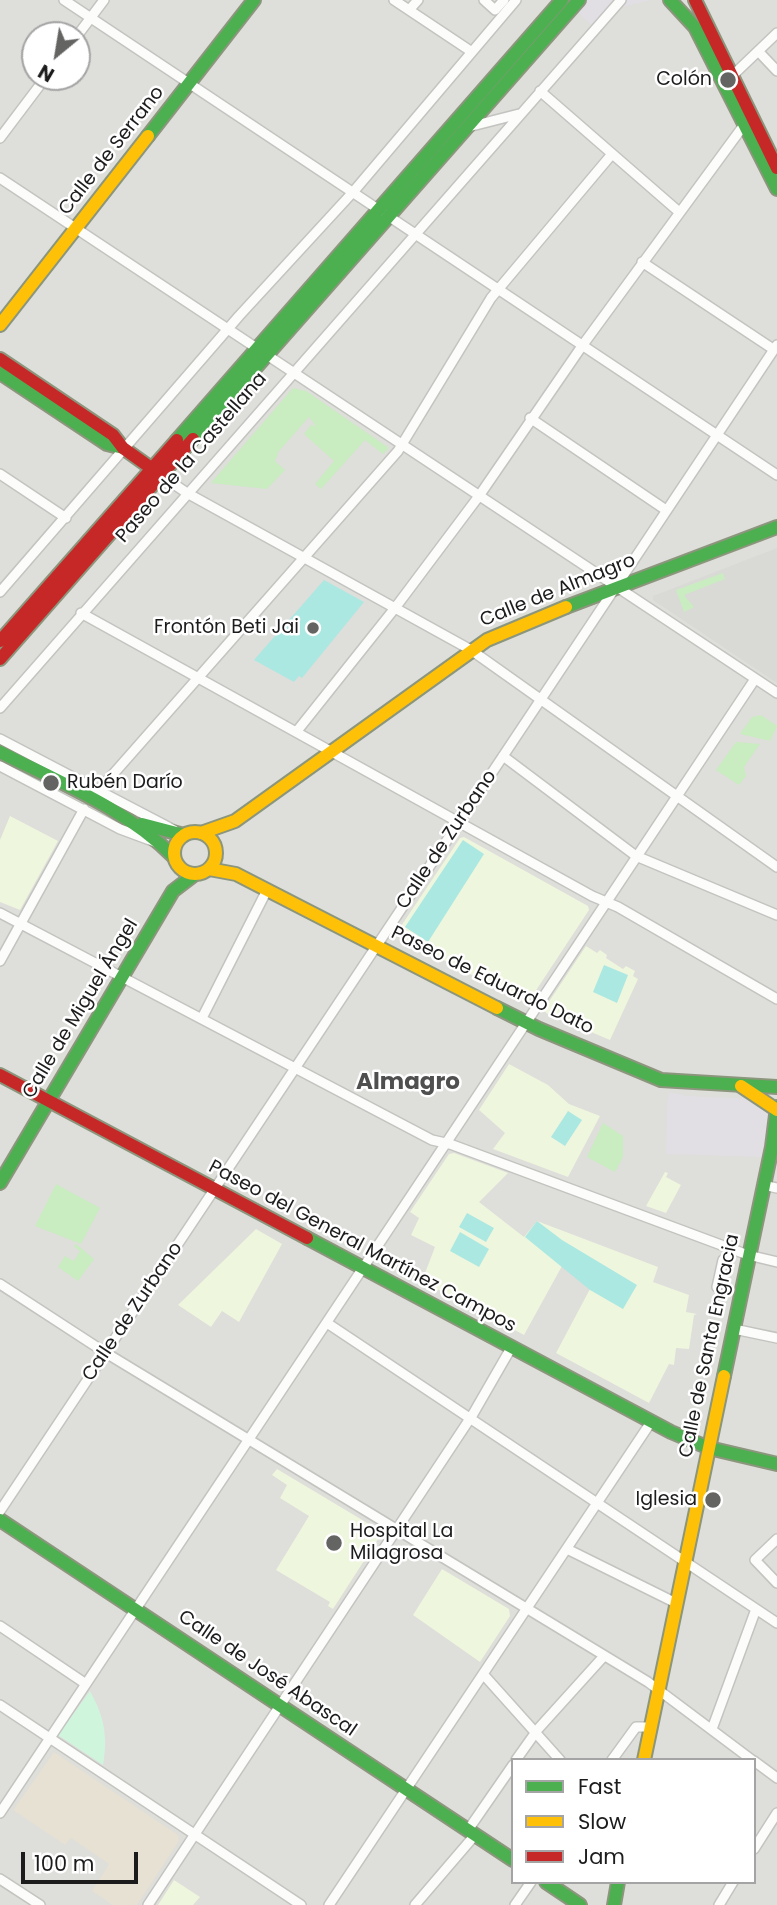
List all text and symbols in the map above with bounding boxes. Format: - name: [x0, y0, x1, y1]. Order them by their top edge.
- north arrow: [21, 21, 91, 91]
- text: N: [33, 58, 59, 88]
- place label: Colón: [656, 69, 712, 91]
- marker: Colón: [718, 70, 738, 90]
- street label: Calle de Serrano: [54, 82, 170, 220]
- street label: Paseo de la Castellana: [112, 368, 272, 548]
- street label: Calle de Almagro: [477, 549, 639, 633]
- place label: Frontón Beti Jai: [154, 617, 299, 639]
- marker: Frontón Beti Jai: [305, 620, 321, 636]
- street label: Calle de Zurbano: [392, 766, 502, 914]
- place label: Rubén Darío: [67, 772, 183, 794]
- marker: Rubén Darío: [41, 773, 61, 793]
- street label: Calle de Miguel Ángel: [18, 915, 144, 1103]
- street label: Paseo de Eduardo Dato: [387, 922, 597, 1040]
- district label: Almagro: [356, 1069, 460, 1097]
- street label: Paseo del General Martínez Campos: [204, 1156, 520, 1338]
- street label: Calle de Santa Engracia: [675, 1232, 745, 1460]
- street label: Calle de Zurbano: [78, 1238, 188, 1386]
- place label: Iglesia: [636, 1489, 697, 1511]
- marker: Iglesia: [703, 1490, 723, 1510]
- place label: Hospital La Milagrosa: [350, 1521, 453, 1565]
- marker: Hospital La Milagrosa: [324, 1533, 344, 1553]
- street label: Calle de José Abascal: [174, 1606, 360, 1742]
- legend: [511, 1758, 756, 1884]
- text: Fast: [578, 1772, 621, 1801]
- text: Slow: [578, 1807, 626, 1836]
- scale bar: [24, 1839, 142, 1883]
- text: Jam: [578, 1842, 625, 1871]
- text: 100 m: [34, 1849, 94, 1878]

